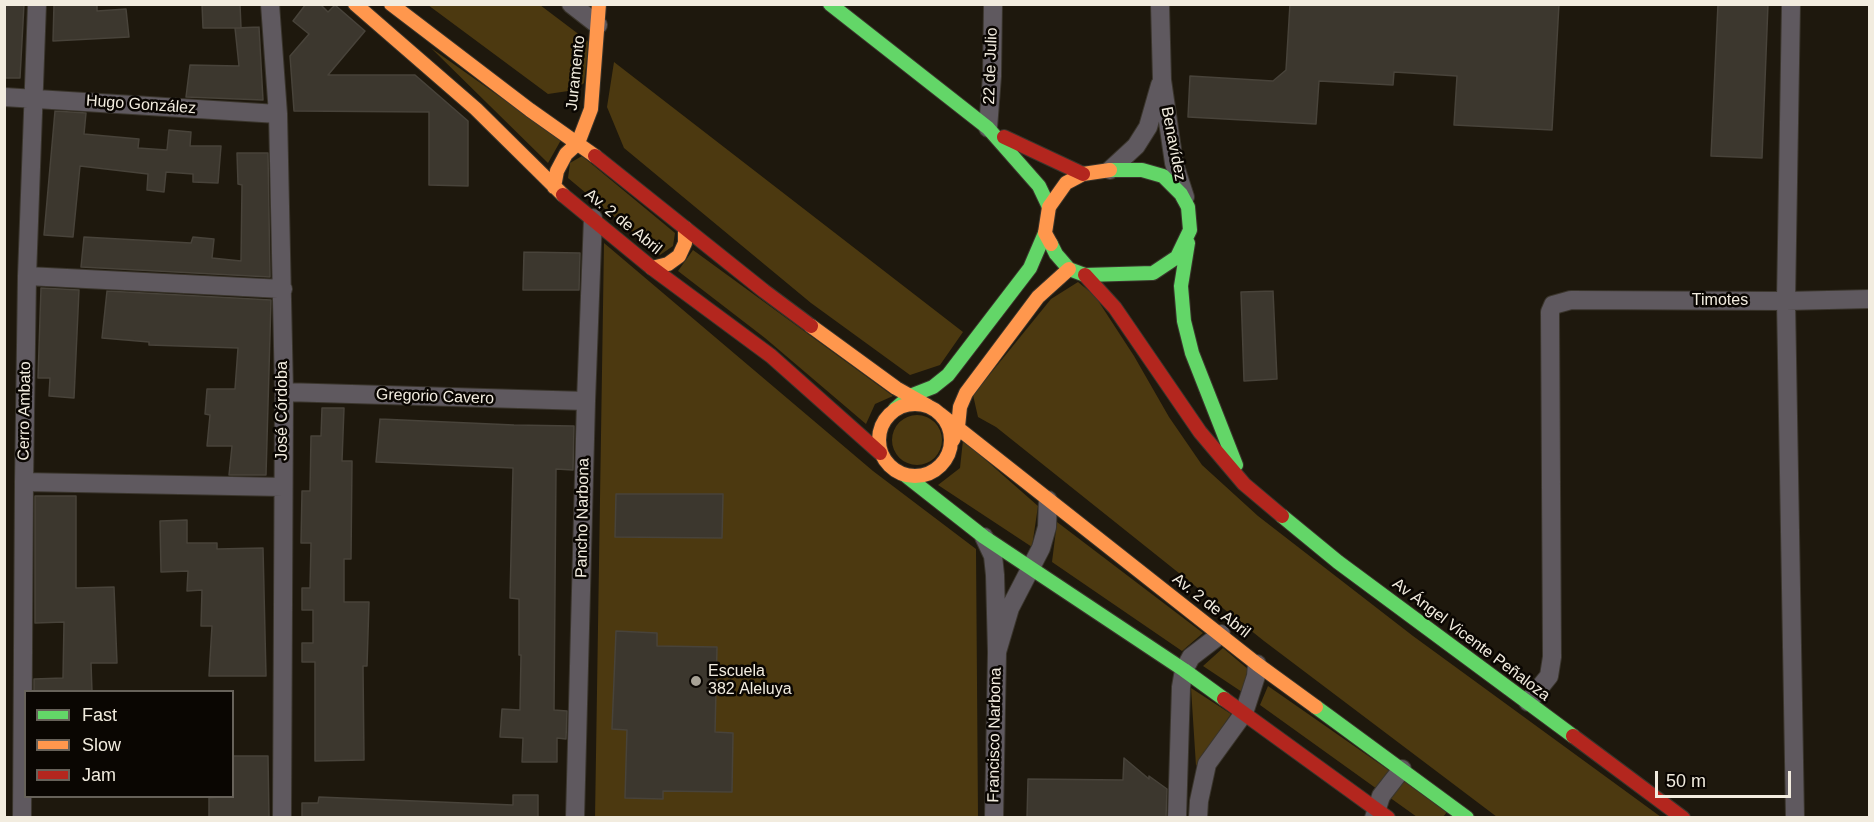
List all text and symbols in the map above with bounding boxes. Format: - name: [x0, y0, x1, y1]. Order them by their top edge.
- street label: 22 de Julio: [980, 27, 1002, 105]
- street label: Juramento: [563, 34, 589, 112]
- street label: Hugo González: [85, 92, 197, 118]
- street label: Benavídez: [1156, 105, 1190, 183]
- street label: Av. 2 de Abril: [581, 185, 665, 259]
- street label: Timotes: [1692, 291, 1748, 311]
- street label: Cerro Ambato: [15, 361, 35, 461]
- street label: José Córdoba: [273, 361, 293, 461]
- street label: Gregorio Cavero: [376, 385, 494, 409]
- street label: Pancho Narbona: [572, 458, 594, 578]
- street label: Av. 2 de Abril: [1168, 570, 1254, 642]
- street label: Av Ángel Vicente Peñaloza: [1388, 574, 1554, 706]
- place label: Escuela 382 Aleluya: [708, 662, 792, 700]
- street label: Francisco Narbona: [984, 667, 1006, 803]
- marker: Escuela 382 Aleluya: [689, 674, 703, 688]
- legend: [24, 690, 234, 798]
- text: Fast: [82, 705, 117, 725]
- text: Slow: [82, 735, 121, 755]
- scale bar: [1658, 759, 1794, 797]
- text: Jam: [82, 765, 116, 785]
- text: 50 m: [1666, 771, 1706, 791]

